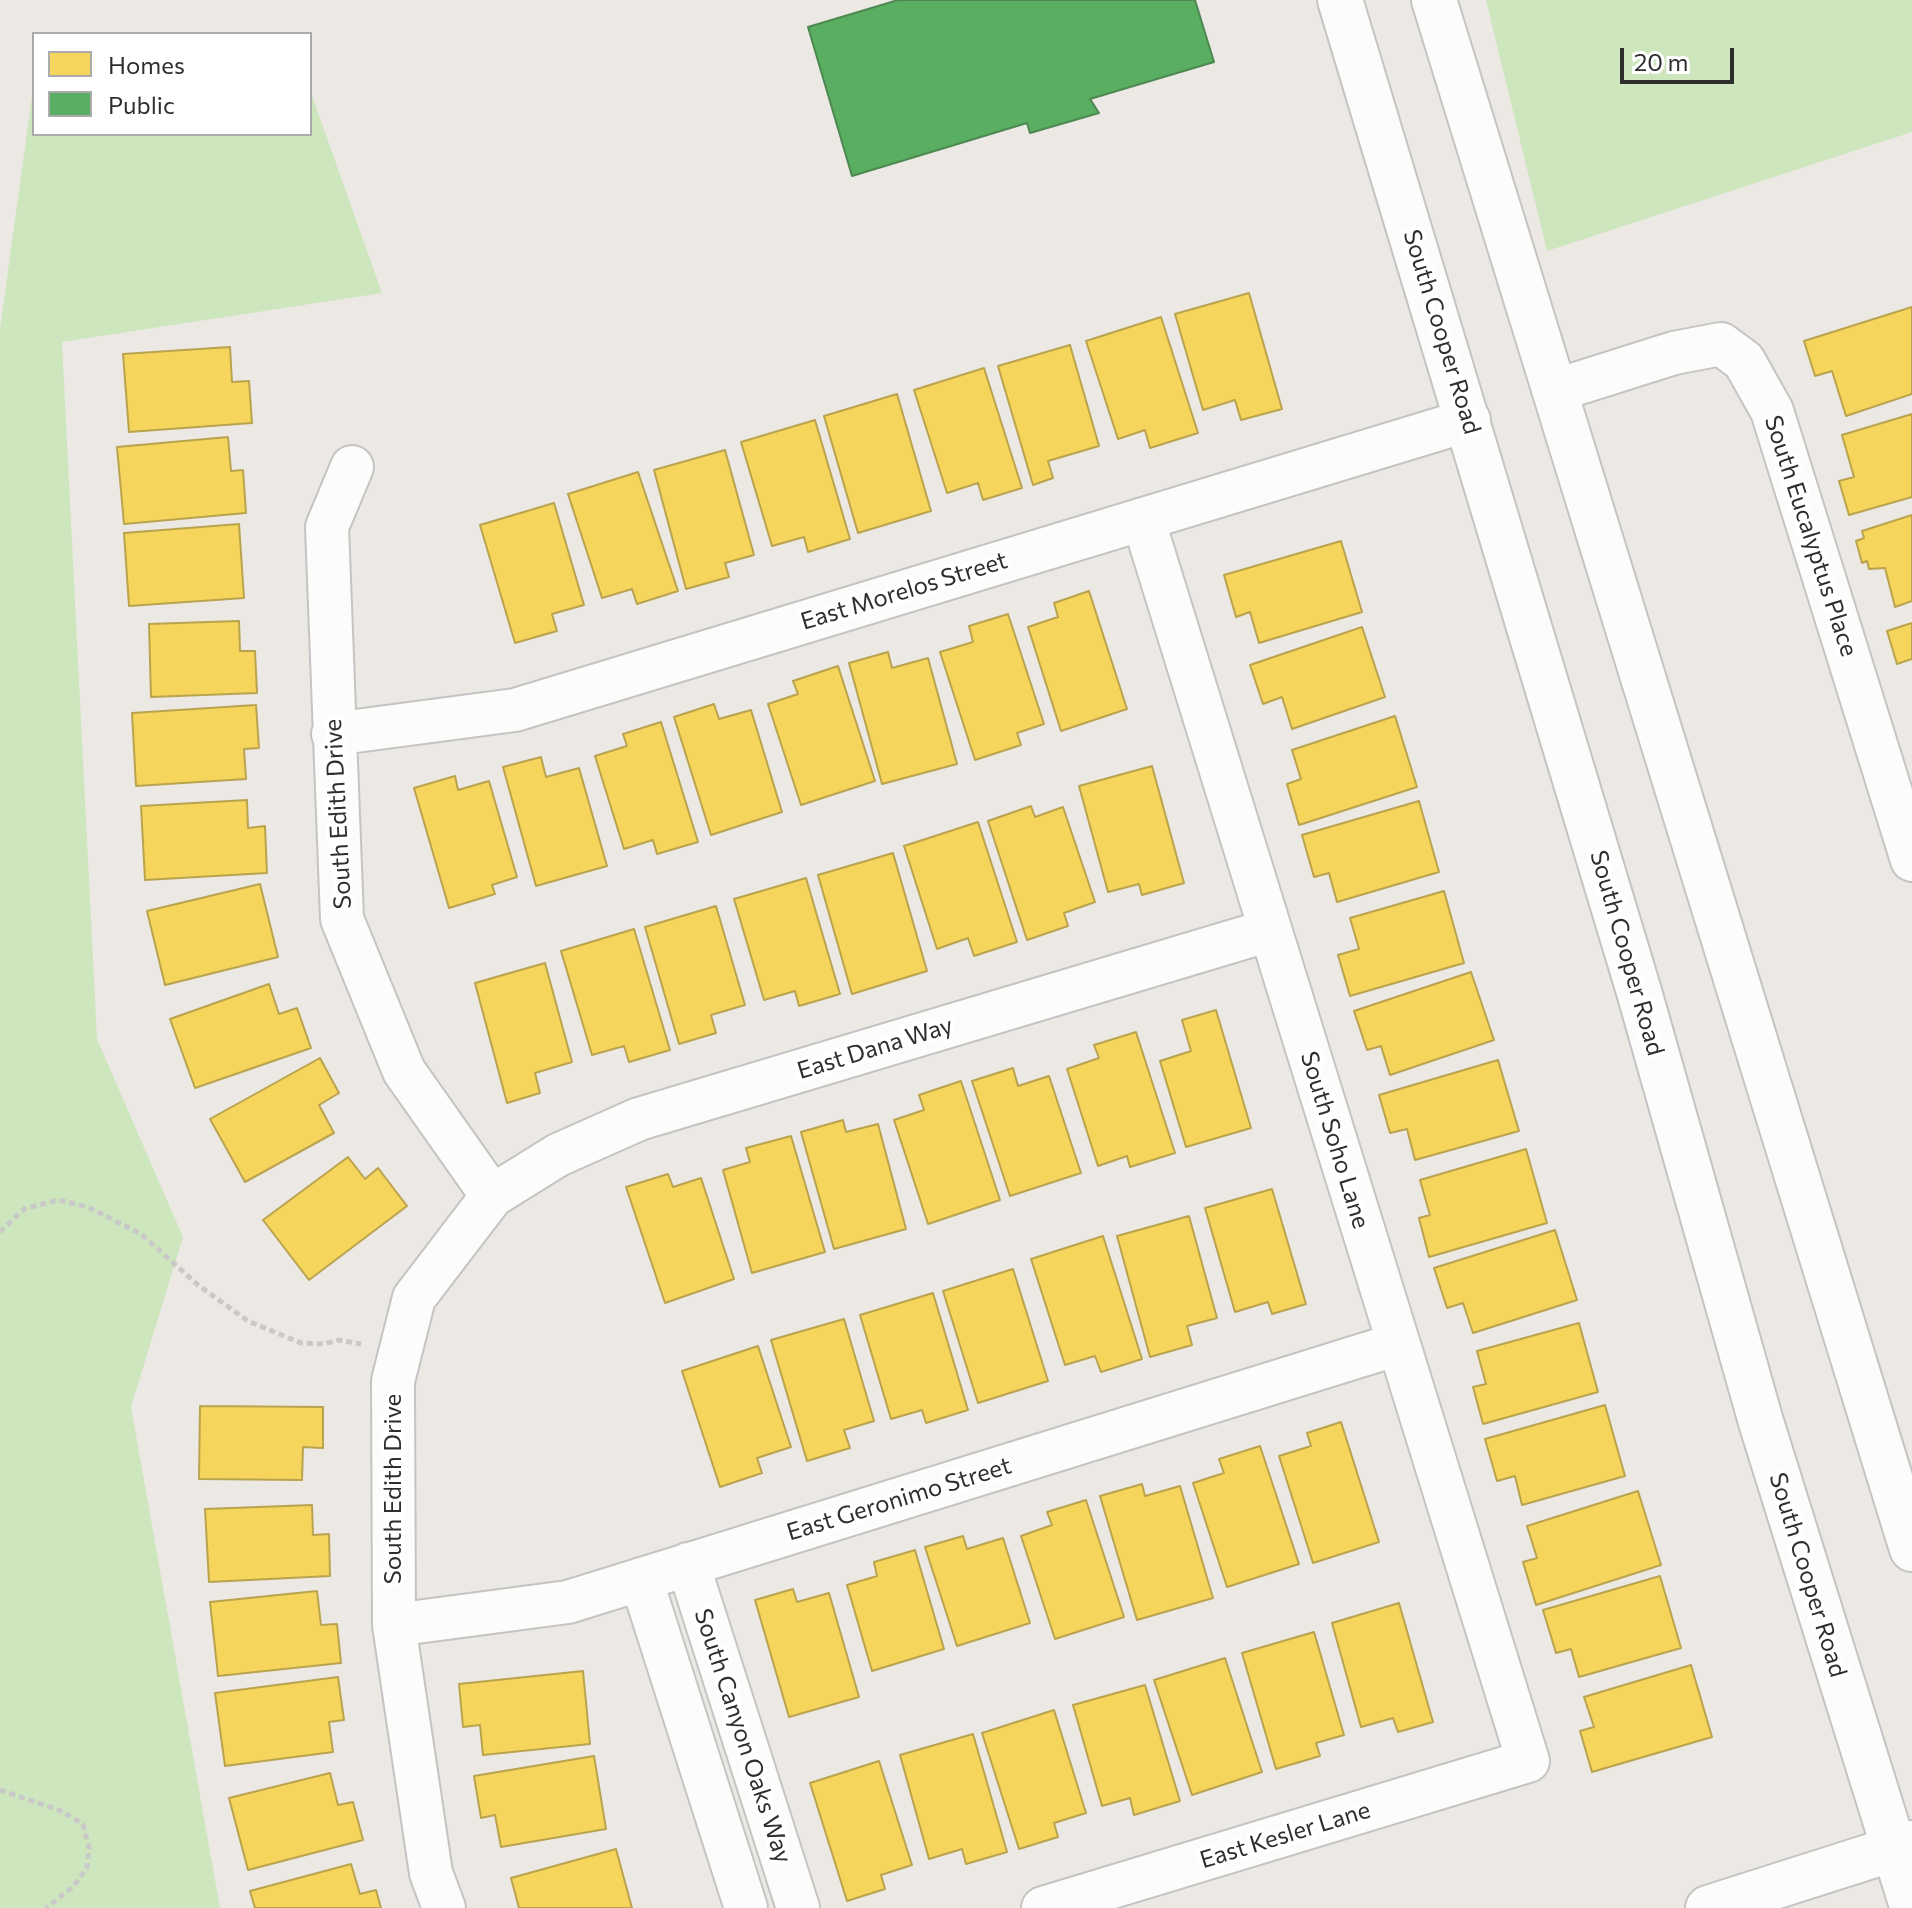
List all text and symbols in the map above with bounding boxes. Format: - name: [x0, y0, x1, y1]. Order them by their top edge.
- legend: [32, 32, 312, 136]
- scale bar: [1624, 32, 1738, 82]
- text: 20 m: [1634, 47, 1688, 76]
- text: Homes: [108, 50, 185, 79]
- text: Public: [108, 90, 175, 119]
- street label: South Cooper Road: [1397, 226, 1487, 438]
- street label: South Eucalyptus Place: [1758, 412, 1864, 660]
- street label: East Morelos Street: [797, 546, 1011, 636]
- street label: South Edith Drive: [319, 718, 357, 910]
- street label: South Cooper Road: [1584, 847, 1670, 1059]
- street label: East Dana Way: [794, 1011, 956, 1085]
- street label: South Soho Lane: [1294, 1048, 1376, 1232]
- street label: South Edith Drive: [379, 1394, 407, 1584]
- street label: East Geronimo Street: [783, 1451, 1015, 1547]
- street label: South Cooper Road: [1763, 1469, 1853, 1681]
- street label: South Canyon Oaks Way: [688, 1605, 798, 1867]
- street label: East Kesler Lane: [1196, 1795, 1374, 1875]

